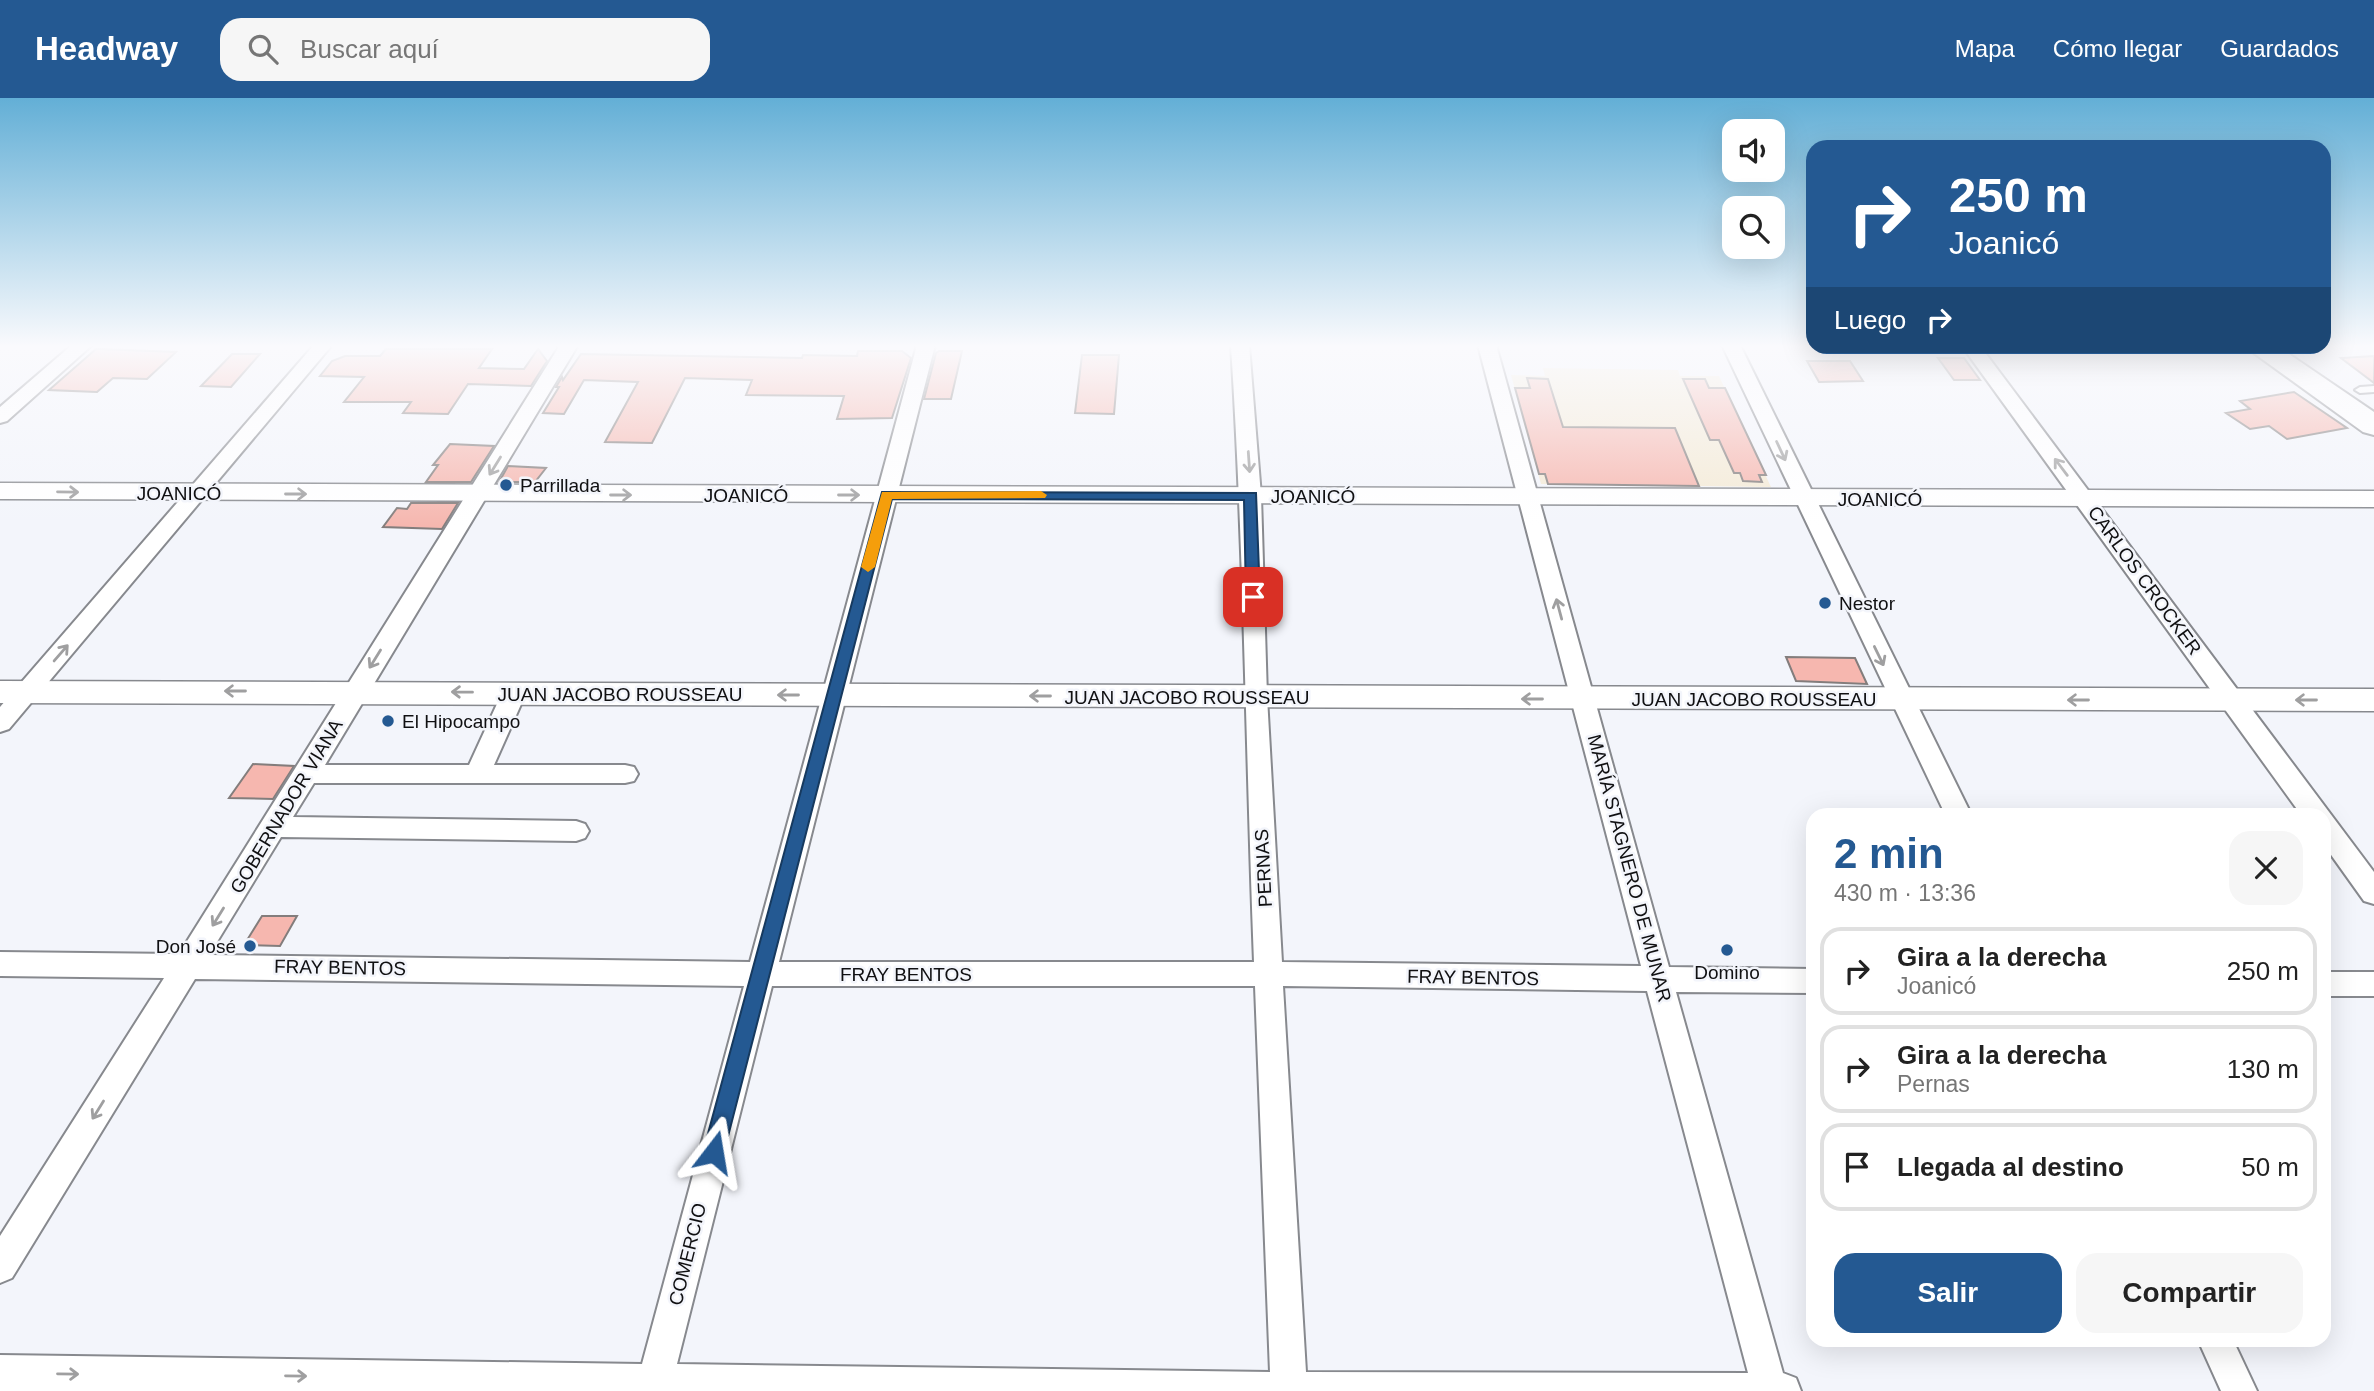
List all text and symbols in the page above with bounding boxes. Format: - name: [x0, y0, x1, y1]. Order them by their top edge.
- search box: [220, 18, 710, 81]
- text: Headway: [35, 30, 178, 67]
- icon: search: [244, 30, 282, 68]
- text: Buscar aquí: [300, 34, 439, 64]
- text: Mapa: [1955, 35, 2015, 62]
- text: Cómo llegar: [2053, 35, 2182, 62]
- text: Guardados: [2220, 35, 2339, 62]
- map controls: [1722, 119, 1785, 259]
- button: sound: [1722, 119, 1785, 182]
- icon: right: [1834, 168, 1925, 259]
- text: 250 m: [1949, 168, 2088, 222]
- button: search: [1722, 196, 1785, 259]
- text: Joanicó: [1949, 225, 2059, 261]
- icon: right: [1920, 301, 1958, 339]
- text: Luego: [1834, 305, 1906, 335]
- one-way arrow: [1774, 440, 1788, 461]
- one-way arrow: [1242, 450, 1255, 473]
- one-way arrow: [487, 455, 501, 475]
- one-way arrow: [2054, 458, 2068, 477]
- place label: Parrillada: [520, 475, 601, 496]
- marker: Parrillada: [498, 477, 514, 493]
- street label: JOANICÓ: [137, 483, 221, 504]
- one-way arrow: [56, 485, 79, 499]
- street label: JOANICÓ: [704, 485, 788, 506]
- street label: JOANICÓ: [1271, 486, 1355, 507]
- one-way arrow: [284, 487, 307, 501]
- one-way arrow: [609, 488, 632, 502]
- one-way arrow: [837, 488, 860, 502]
- street label: JOANICÓ: [1838, 489, 1922, 510]
- street label: CARLOS CROCKER: [2084, 502, 2206, 659]
- pin: [1223, 567, 1283, 627]
- icon: arrive: [1234, 578, 1272, 616]
- place label: Nestor: [1839, 593, 1896, 614]
- marker: Nestor: [1817, 595, 1833, 611]
- one-way arrow: [1552, 599, 1565, 621]
- one-way arrow: [53, 644, 69, 662]
- one-way arrow: [1873, 645, 1887, 666]
- one-way arrow: [367, 649, 382, 668]
- street label: JUAN JACOBO ROUSSEAU: [498, 684, 742, 705]
- one-way arrow: [224, 685, 247, 698]
- one-way arrow: [451, 686, 474, 699]
- street label: JUAN JACOBO ROUSSEAU: [1065, 687, 1309, 708]
- one-way arrow: [777, 688, 800, 702]
- one-way arrow: [1029, 689, 1052, 703]
- street label: JUAN JACOBO ROUSSEAU: [1632, 689, 1876, 710]
- one-way arrow: [1521, 692, 1544, 706]
- one-way arrow: [2067, 693, 2090, 707]
- one-way arrow: [2295, 693, 2318, 707]
- place label: El Hipocampo: [402, 711, 520, 732]
- marker: El Hipocampo: [380, 713, 396, 729]
- street label: GOBERNADOR VIANA: [226, 715, 347, 897]
- street label: MARÍA STAGNERO DE MUNAR: [1584, 732, 1675, 1004]
- street label: PERNAS: [1251, 828, 1276, 908]
- text: 2 min: [1834, 830, 1944, 877]
- button: close: [2229, 831, 2303, 905]
- text: 430 m · 13:36: [1834, 880, 1976, 906]
- one-way arrow: [211, 907, 226, 926]
- place label: Don José: [156, 936, 236, 957]
- marker: Don José: [242, 938, 258, 954]
- marker: Domino: [1719, 942, 1735, 958]
- text: Gira a la derecha: [1897, 942, 2107, 972]
- icon: right: [1838, 952, 1876, 990]
- street label: FRAY BENTOS: [274, 956, 406, 979]
- text: 250 m: [2227, 956, 2299, 986]
- place label: Domino: [1694, 962, 1760, 983]
- street label: FRAY BENTOS: [840, 964, 972, 985]
- street label: FRAY BENTOS: [1407, 966, 1539, 989]
- text: Joanicó: [1897, 973, 1976, 999]
- text: Gira a la derecha: [1897, 1040, 2107, 1070]
- icon: right: [1838, 1050, 1876, 1088]
- text: 130 m: [2227, 1054, 2299, 1084]
- text: Pernas: [1897, 1071, 1970, 1097]
- one-way arrow: [90, 1100, 105, 1119]
- position arrow: [677, 1115, 751, 1189]
- icon: arrive: [1838, 1148, 1876, 1186]
- text: Llegada al destino: [1897, 1152, 2124, 1182]
- text: 50 m: [2241, 1152, 2299, 1182]
- street label: COMERCIO: [665, 1201, 710, 1307]
- button: Salir: [1834, 1253, 2062, 1333]
- button: Compartir: [2076, 1253, 2303, 1333]
- one-way arrow: [56, 1367, 79, 1381]
- one-way arrow: [284, 1369, 307, 1383]

